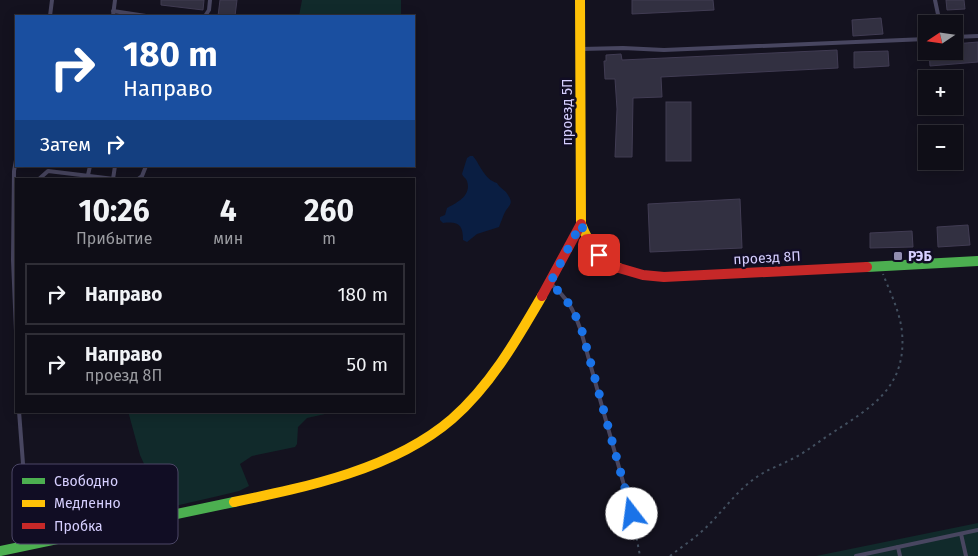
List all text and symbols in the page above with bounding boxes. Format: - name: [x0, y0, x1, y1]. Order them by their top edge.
- north arrow: [918, 15, 962, 60]
- map controls: [918, 15, 963, 170]
- text: 180 m: [123, 33, 218, 75]
- icon: right: [40, 35, 105, 100]
- button: +: [918, 70, 963, 115]
- text: Направо: [123, 75, 213, 102]
- street label: проезд 5П: [559, 79, 576, 145]
- button: −: [918, 125, 963, 170]
- icon: right: [101, 130, 129, 158]
- text: Затем: [40, 133, 91, 156]
- text: 10:26: [79, 193, 150, 229]
- text: 4: [220, 193, 237, 229]
- text: 260: [304, 193, 354, 229]
- text: Прибытие: [76, 229, 152, 248]
- text: мин: [213, 229, 243, 248]
- text: m: [322, 229, 336, 248]
- pin: [578, 234, 620, 276]
- icon: arrive: [585, 241, 613, 269]
- street label: проезд 8П: [733, 248, 801, 268]
- place label: РЭБ: [908, 248, 932, 265]
- marker: РЭБ: [892, 250, 904, 262]
- icon: right: [42, 280, 70, 308]
- text: Направо: [85, 283, 162, 306]
- text: 180 m: [337, 283, 388, 306]
- text: Направо: [85, 343, 162, 366]
- icon: right: [42, 350, 70, 378]
- text: 50 m: [347, 353, 388, 376]
- text: проезд 8П: [85, 366, 162, 385]
- legend: [12, 464, 178, 544]
- text: Свободно: [54, 473, 118, 490]
- position arrow: [605, 487, 657, 539]
- text: Медленно: [54, 495, 121, 512]
- text: Пробка: [54, 518, 103, 535]

